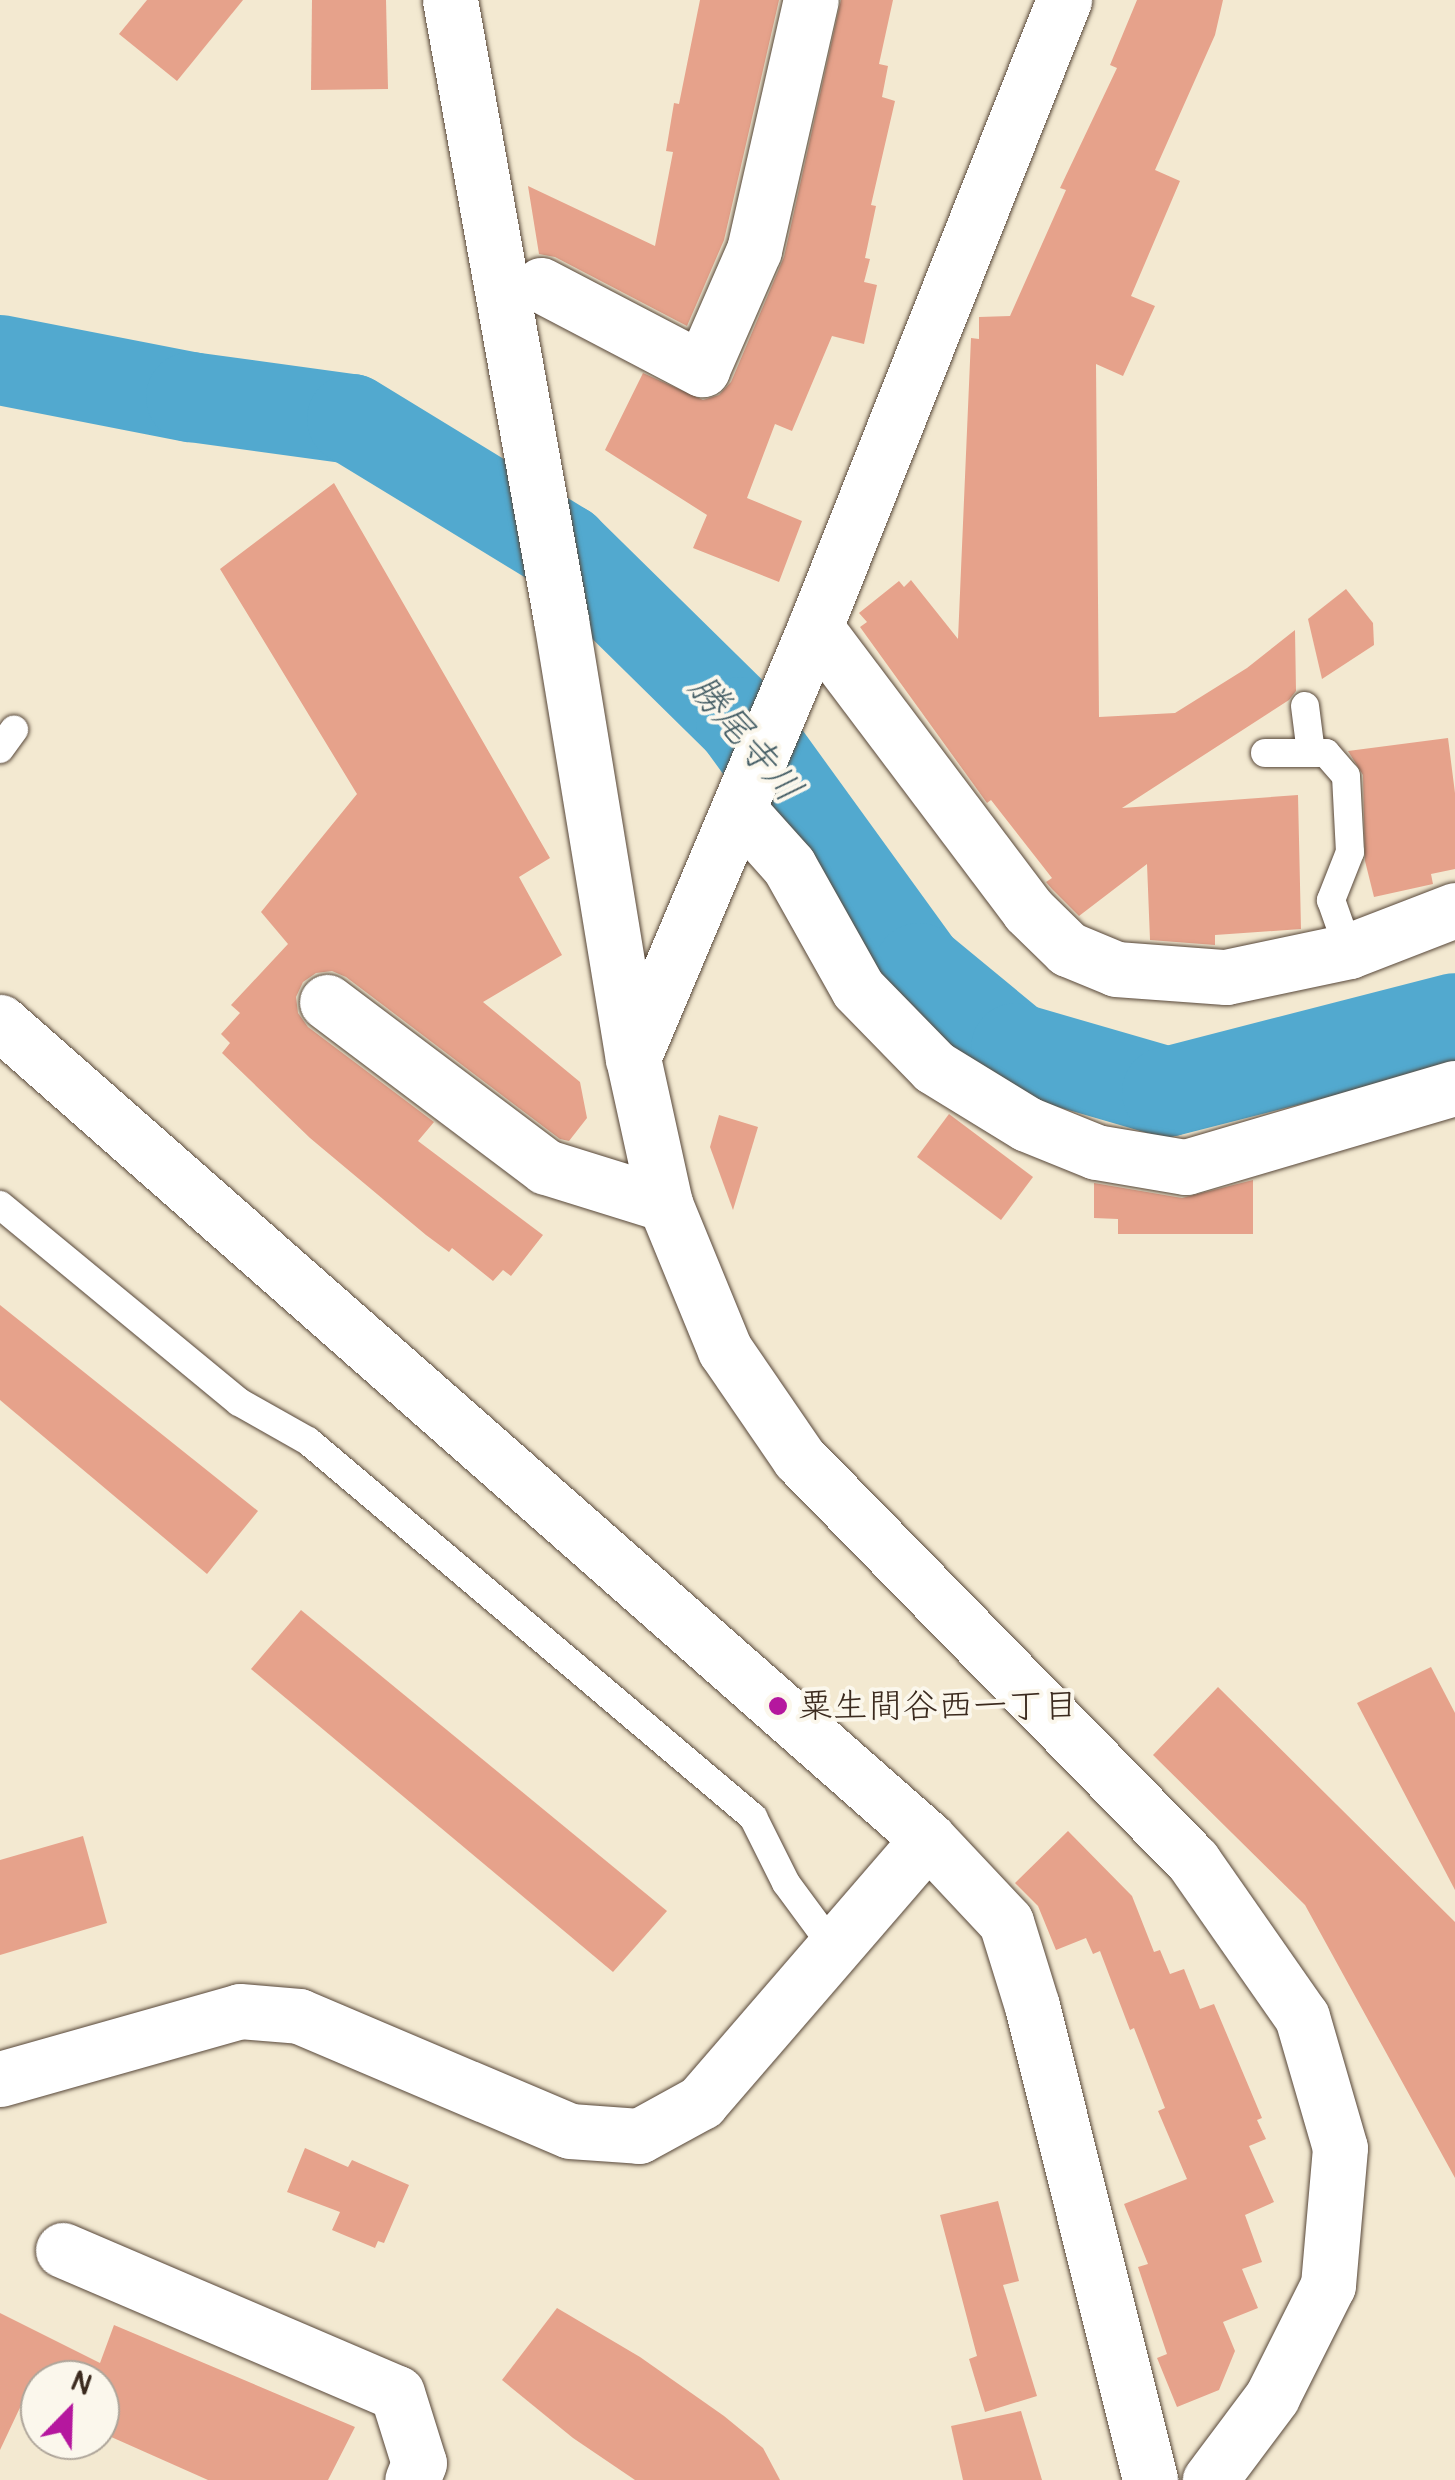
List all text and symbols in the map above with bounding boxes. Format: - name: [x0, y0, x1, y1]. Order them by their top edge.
- water label: 勝尾寺川: [679, 666, 811, 812]
- place label: 粟生間谷西一丁目: [798, 1685, 1078, 1727]
- marker: 粟生間谷西一丁目: [767, 1695, 789, 1717]
- north arrow: [20, 2360, 120, 2460]
- text: N: [66, 2364, 97, 2404]

